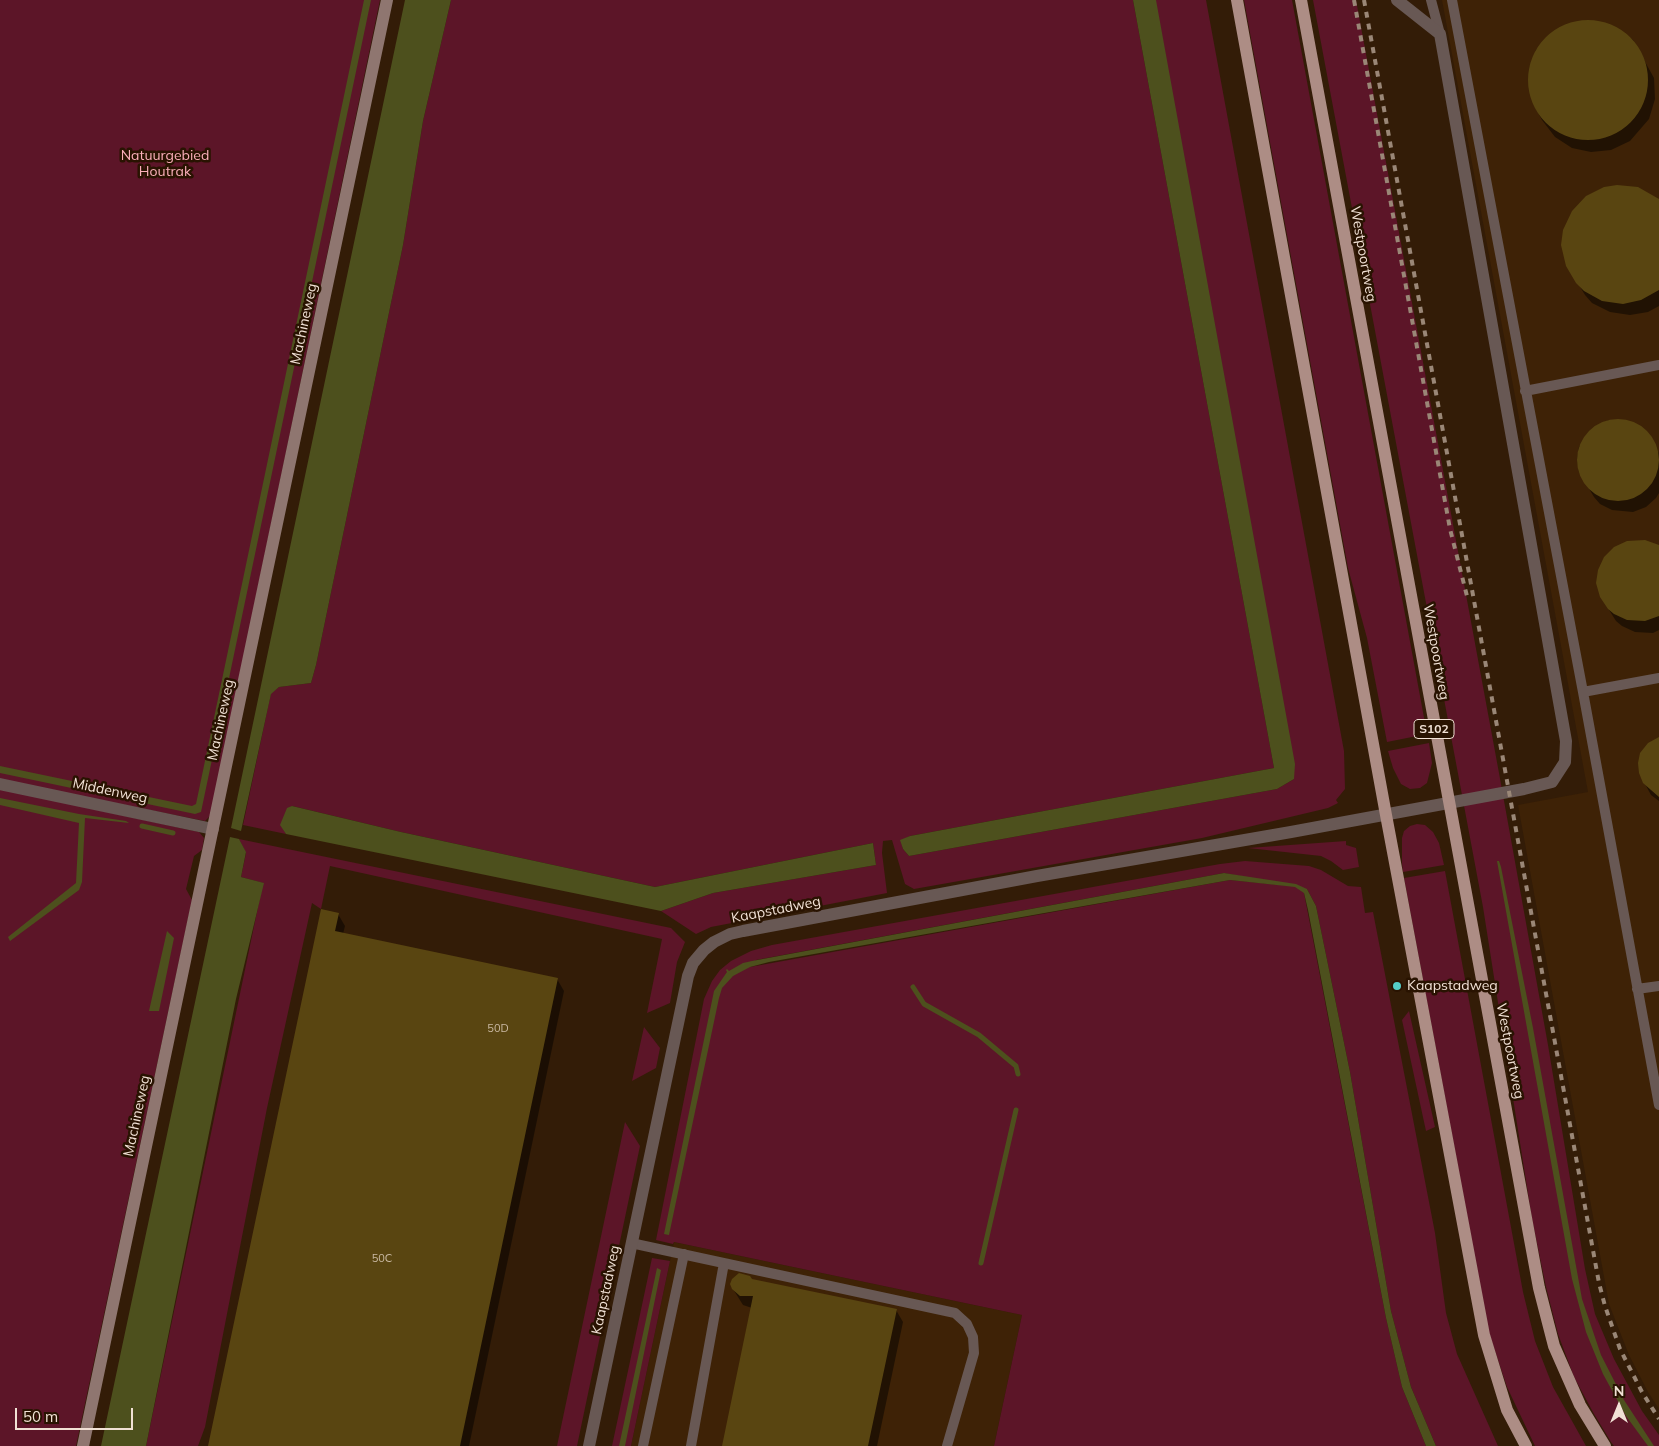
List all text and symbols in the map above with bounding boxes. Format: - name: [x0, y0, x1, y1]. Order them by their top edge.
- park label: Natuurgebied Houtrak: [121, 148, 209, 180]
- street label: Westpoortweg: [1346, 205, 1380, 303]
- street label: Machineweg: [287, 282, 321, 366]
- street label: Westpoortweg: [1419, 603, 1453, 701]
- street label: Machineweg: [204, 678, 238, 762]
- road number: S102: [1414, 720, 1454, 739]
- street label: Middenweg: [71, 775, 149, 807]
- street label: Kaapstadweg: [730, 893, 822, 927]
- place label: Kaapstadweg: [1407, 978, 1498, 994]
- marker: Kaapstadweg: [1391, 980, 1403, 992]
- street label: Westpoortweg: [1492, 1002, 1528, 1100]
- house number: 50D: [487, 1022, 509, 1036]
- street label: Machineweg: [120, 1074, 154, 1158]
- street label: Kaapstadweg: [588, 1244, 624, 1336]
- house number: 50C: [372, 1252, 392, 1266]
- north arrow: [1594, 1381, 1644, 1431]
- text: N: [1614, 1382, 1624, 1400]
- scale bar: [18, 1398, 135, 1430]
- text: 50 m: [23, 1407, 58, 1426]

